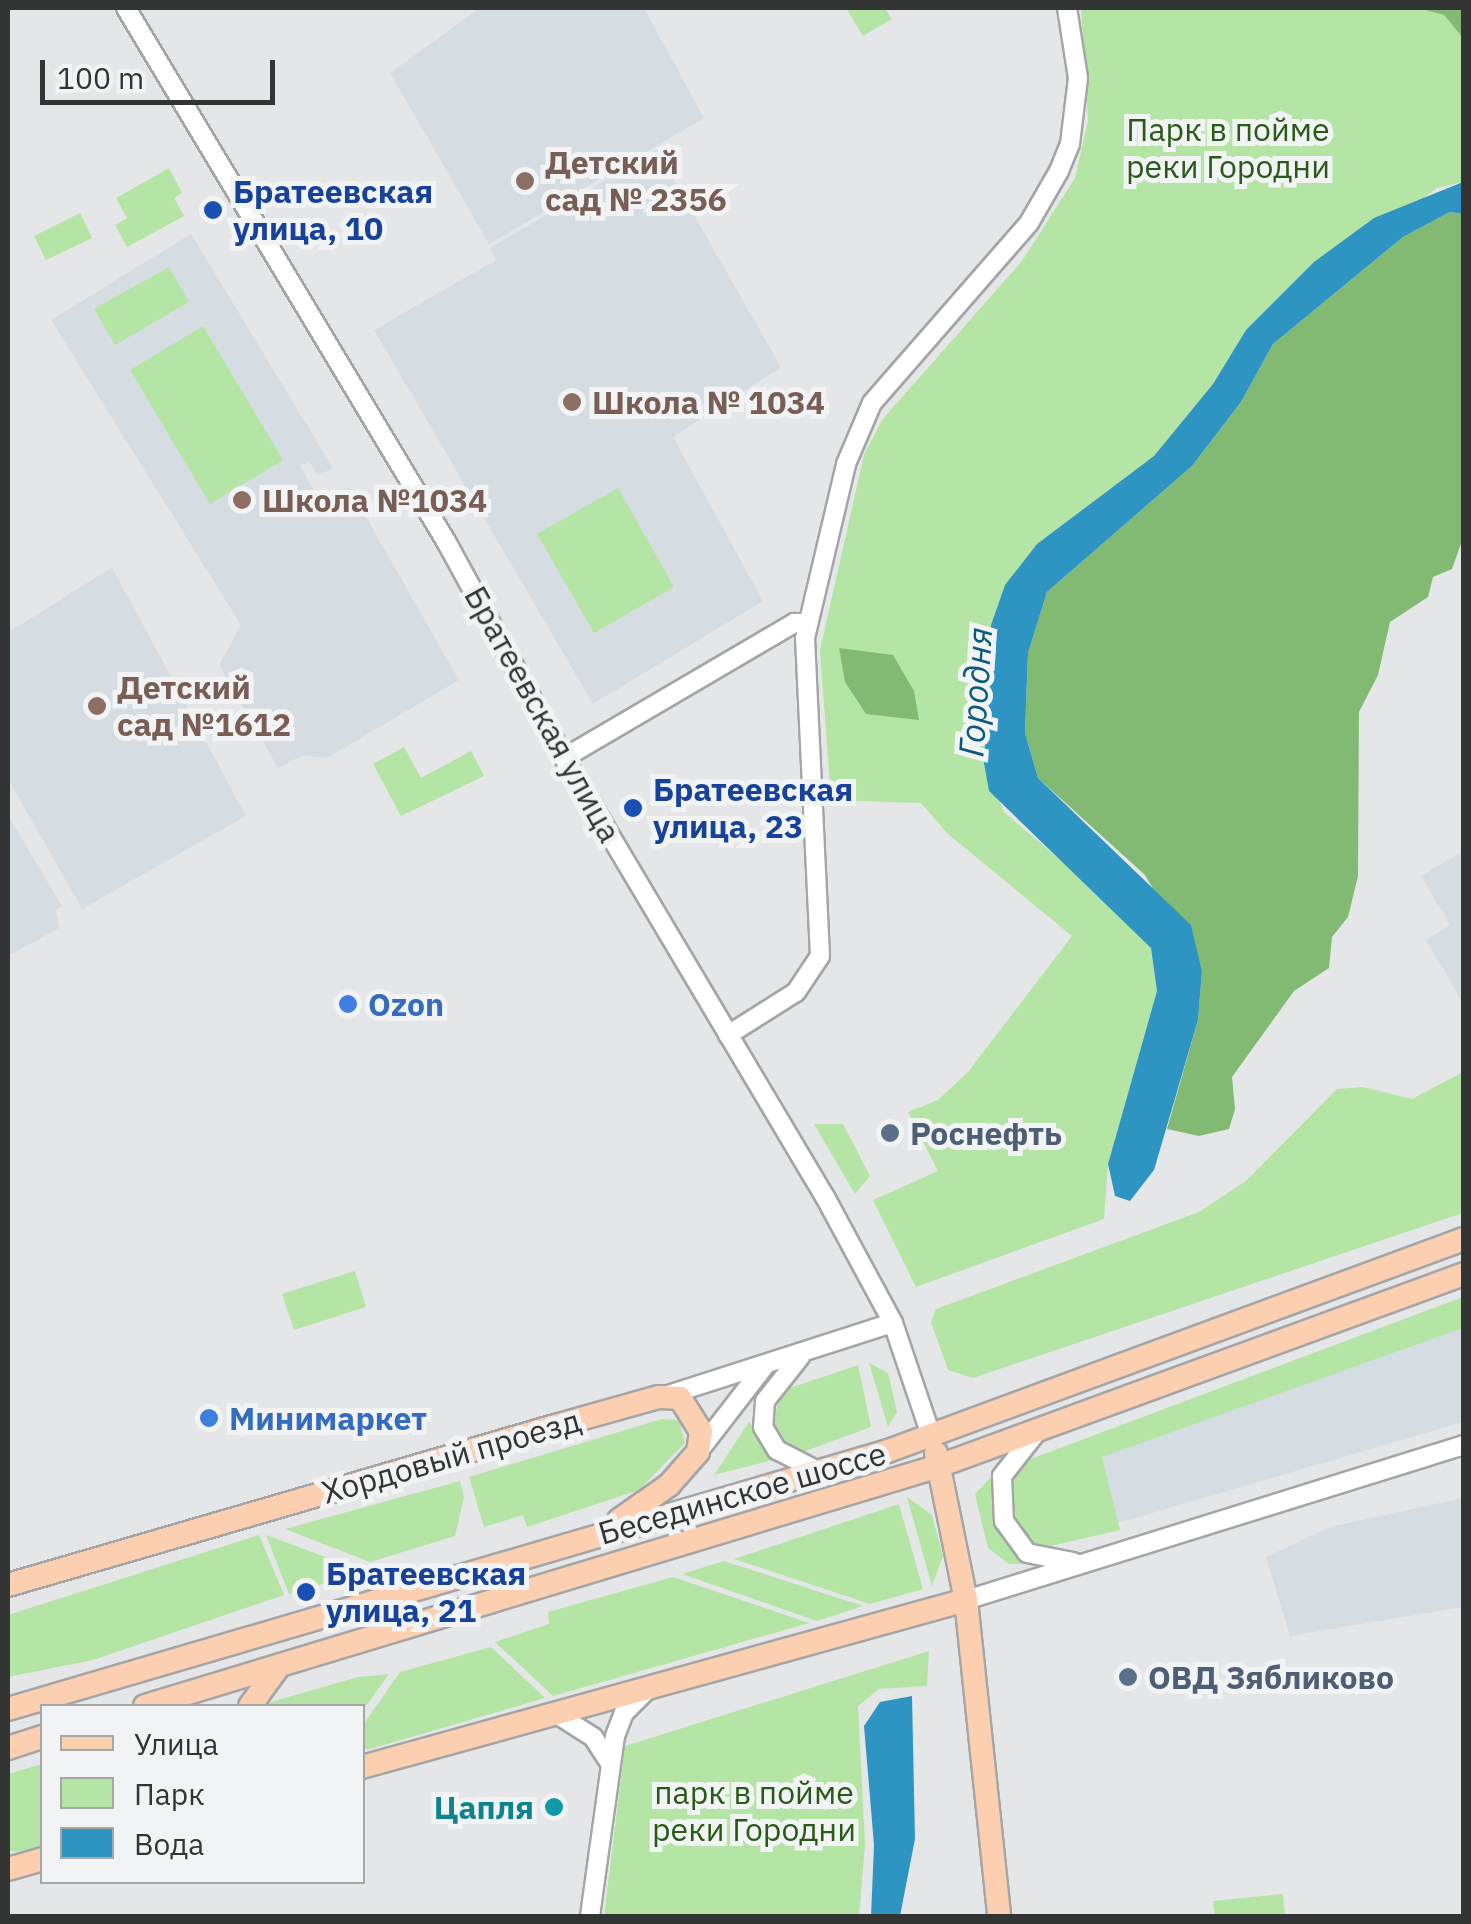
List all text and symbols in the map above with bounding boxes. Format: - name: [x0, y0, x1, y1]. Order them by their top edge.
- scale bar: [45, 40, 280, 102]
- text: 100 m: [57, 58, 144, 97]
- park label: Парк в пойме реки Городни: [1126, 111, 1330, 186]
- place label: Детский сад № 2356: [545, 144, 727, 219]
- marker: Детский сад № 2356: [514, 170, 536, 192]
- place label: Братеевская улица, 10: [233, 173, 433, 248]
- marker: Братеевская улица, 10: [202, 199, 224, 221]
- place label: Школа № 1034: [592, 383, 825, 421]
- marker: Школа № 1034: [561, 391, 583, 413]
- place label: Школа №1034: [262, 481, 487, 519]
- marker: Школа №1034: [231, 489, 253, 511]
- street label: Братеевская улица: [457, 579, 629, 849]
- water label: Городня: [950, 626, 1000, 758]
- place label: Детский сад №1612: [117, 669, 291, 744]
- marker: Детский сад №1612: [86, 695, 108, 717]
- place label: Братеевская улица, 23: [653, 771, 853, 846]
- marker: Братеевская улица, 23: [622, 797, 644, 819]
- place label: Ozon: [368, 985, 444, 1023]
- marker: Ozon: [337, 993, 359, 1015]
- place label: Роснефть: [910, 1114, 1062, 1152]
- marker: Роснефть: [879, 1122, 901, 1144]
- place label: Минимаркет: [229, 1399, 427, 1437]
- street label: Хордовый проезд: [317, 1401, 585, 1511]
- marker: Минимаркет: [198, 1407, 220, 1429]
- street label: Бесединское шоссе: [594, 1434, 890, 1552]
- place label: Братеевская улица, 21: [326, 1555, 526, 1630]
- marker: Братеевская улица, 21: [295, 1581, 317, 1603]
- place label: ОВД Зябликово: [1148, 1658, 1394, 1696]
- marker: ОВД Зябликово: [1117, 1666, 1139, 1688]
- legend: [40, 1704, 365, 1884]
- text: Улица: [134, 1724, 219, 1763]
- text: Парк: [134, 1774, 205, 1813]
- park label: парк в пойме реки Городни: [652, 1774, 856, 1849]
- place label: Цапля: [434, 1788, 534, 1826]
- marker: Цапля: [543, 1796, 565, 1818]
- text: Вода: [134, 1824, 204, 1863]

